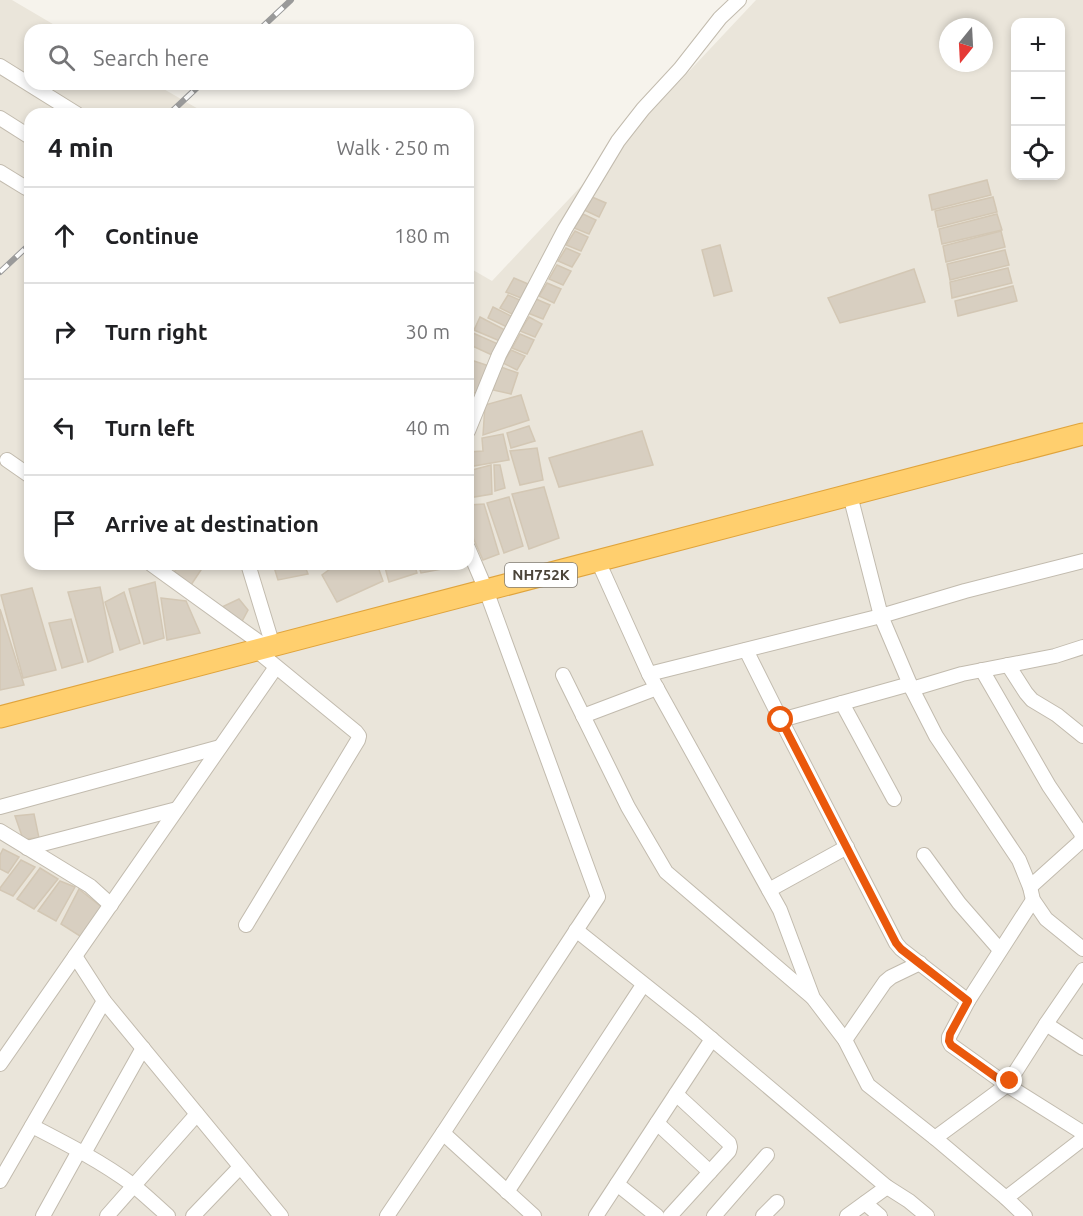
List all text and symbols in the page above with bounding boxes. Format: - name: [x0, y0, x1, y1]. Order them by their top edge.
- north arrow: [939, 18, 993, 72]
- map controls: [1011, 18, 1065, 180]
- button: +: [1011, 18, 1065, 72]
- search box: [24, 24, 474, 90]
- icon: search: [45, 41, 78, 74]
- text: Search here: [93, 45, 209, 70]
- button: −: [1011, 72, 1065, 126]
- button: locate: [1011, 126, 1065, 180]
- text: 4 min: [48, 133, 114, 162]
- text: Walk · 250 m: [337, 136, 450, 159]
- icon: ahead: [48, 219, 81, 252]
- text: Continue: [105, 223, 199, 248]
- text: 180 m: [394, 224, 450, 247]
- icon: right: [48, 315, 81, 348]
- text: Turn right: [105, 319, 207, 344]
- text: 30 m: [406, 320, 450, 343]
- icon: left: [48, 411, 81, 444]
- text: Turn left: [105, 415, 195, 440]
- text: 40 m: [406, 416, 450, 439]
- icon: arrive: [48, 507, 81, 540]
- text: Arrive at destination: [105, 511, 319, 536]
- road number: NH752K: [505, 563, 577, 587]
- route start: [767, 706, 793, 732]
- route end: [996, 1067, 1022, 1093]

